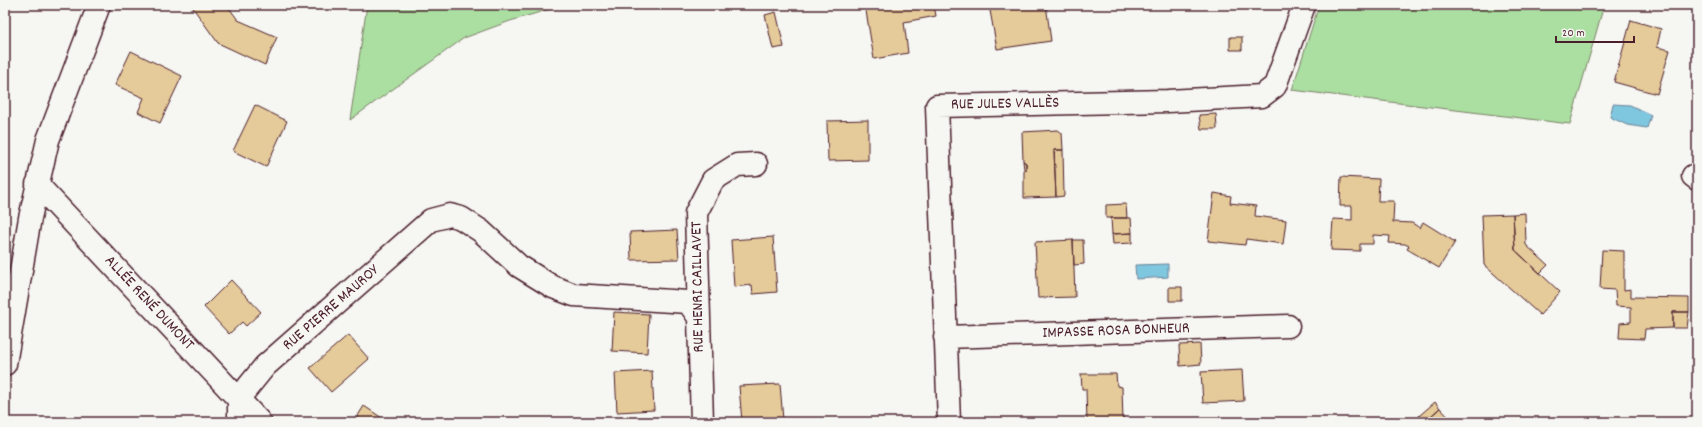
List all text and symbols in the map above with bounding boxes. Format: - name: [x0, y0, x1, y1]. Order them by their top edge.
- scale bar: [1556, 18, 1634, 44]
- text: 20 m: [1562, 25, 1585, 42]
- street label: RUE JULES VALLÈS: [951, 92, 1059, 116]
- street label: RUE HENRI CAILLAVET: [685, 221, 711, 353]
- street label: ALLÉE RENÉ DUMONT: [99, 250, 200, 356]
- street label: RUE PIERRE MAUROY: [278, 259, 385, 356]
- street label: IMPASSE ROSA BONHEUR: [1042, 317, 1190, 345]

